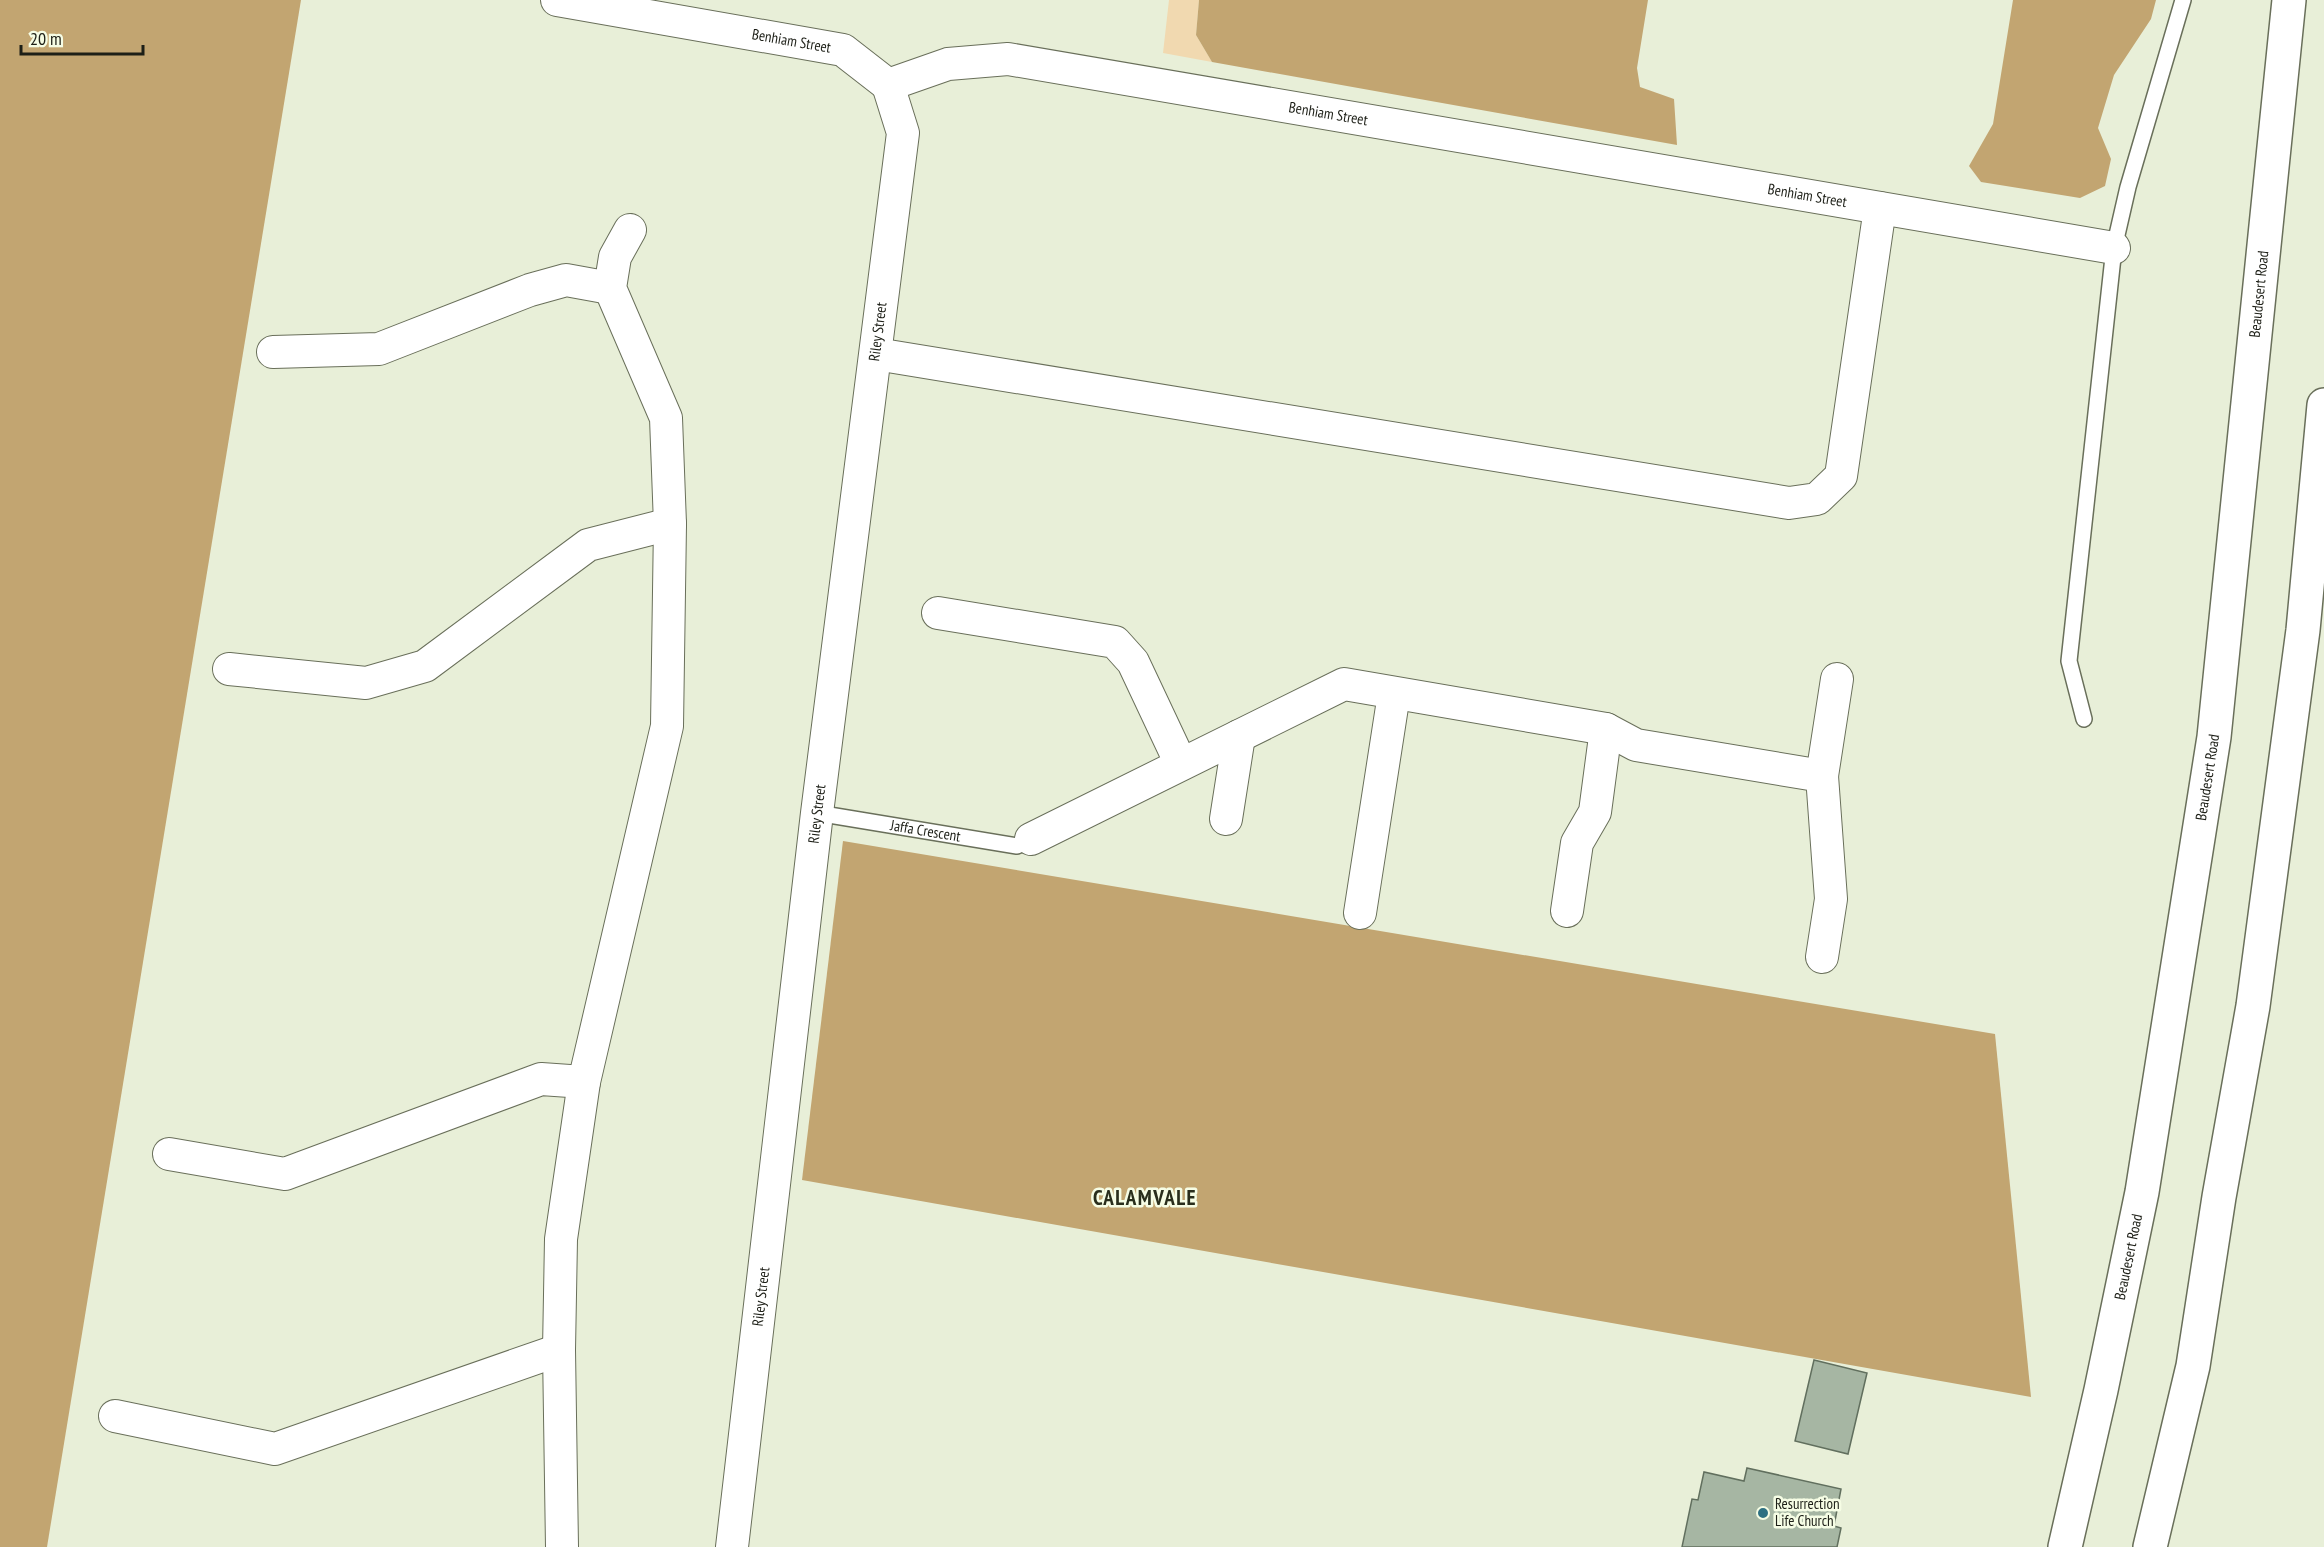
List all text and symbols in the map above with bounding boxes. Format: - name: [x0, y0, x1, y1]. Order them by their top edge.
- scale bar: [21, 18, 142, 56]
- street label: Benhiam Street: [751, 24, 832, 57]
- text: 20 m: [30, 27, 62, 50]
- street label: Benhiam Street: [1287, 97, 1369, 129]
- street label: Benhiam Street: [1766, 179, 1848, 211]
- street label: Beaudesert Road: [2245, 250, 2272, 339]
- street label: Riley Street: [864, 301, 891, 362]
- street label: Beaudesert Road: [2191, 733, 2223, 822]
- street label: Riley Street: [804, 783, 830, 844]
- street label: Jaffa Crescent: [888, 815, 962, 846]
- district label: CALAMVALE: [1093, 1184, 1197, 1211]
- street label: Beaudesert Road: [2110, 1212, 2146, 1301]
- street label: Riley Street: [748, 1266, 773, 1327]
- place label: Resurrection Life Church: [1775, 1494, 1839, 1530]
- marker: Resurrection Life Church: [1756, 1506, 1770, 1520]

